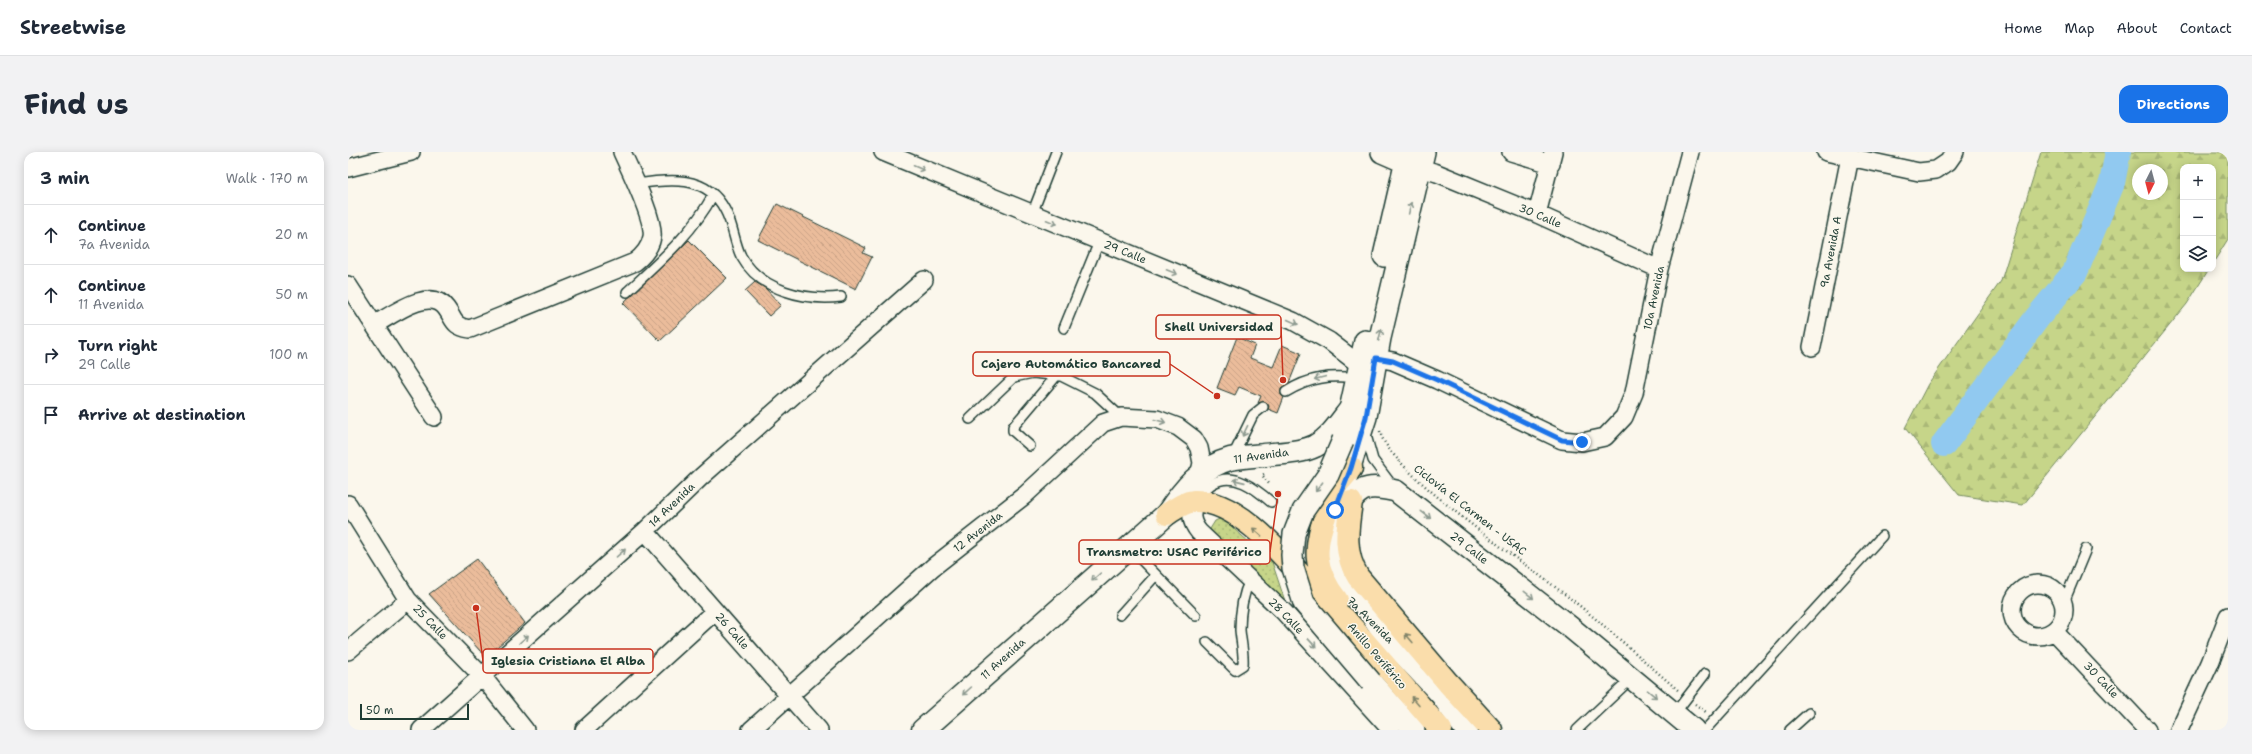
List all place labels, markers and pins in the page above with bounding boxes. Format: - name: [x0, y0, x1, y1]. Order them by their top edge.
- callout: Shell Universidad: [1156, 315, 1281, 339]
- callout: Cajero Automático Bancared: [973, 352, 1170, 376]
- callout: Transmetro: USAC Periférico: [1079, 540, 1270, 564]
- callout: Iglesia Cristiana El Alba: [483, 649, 653, 673]

